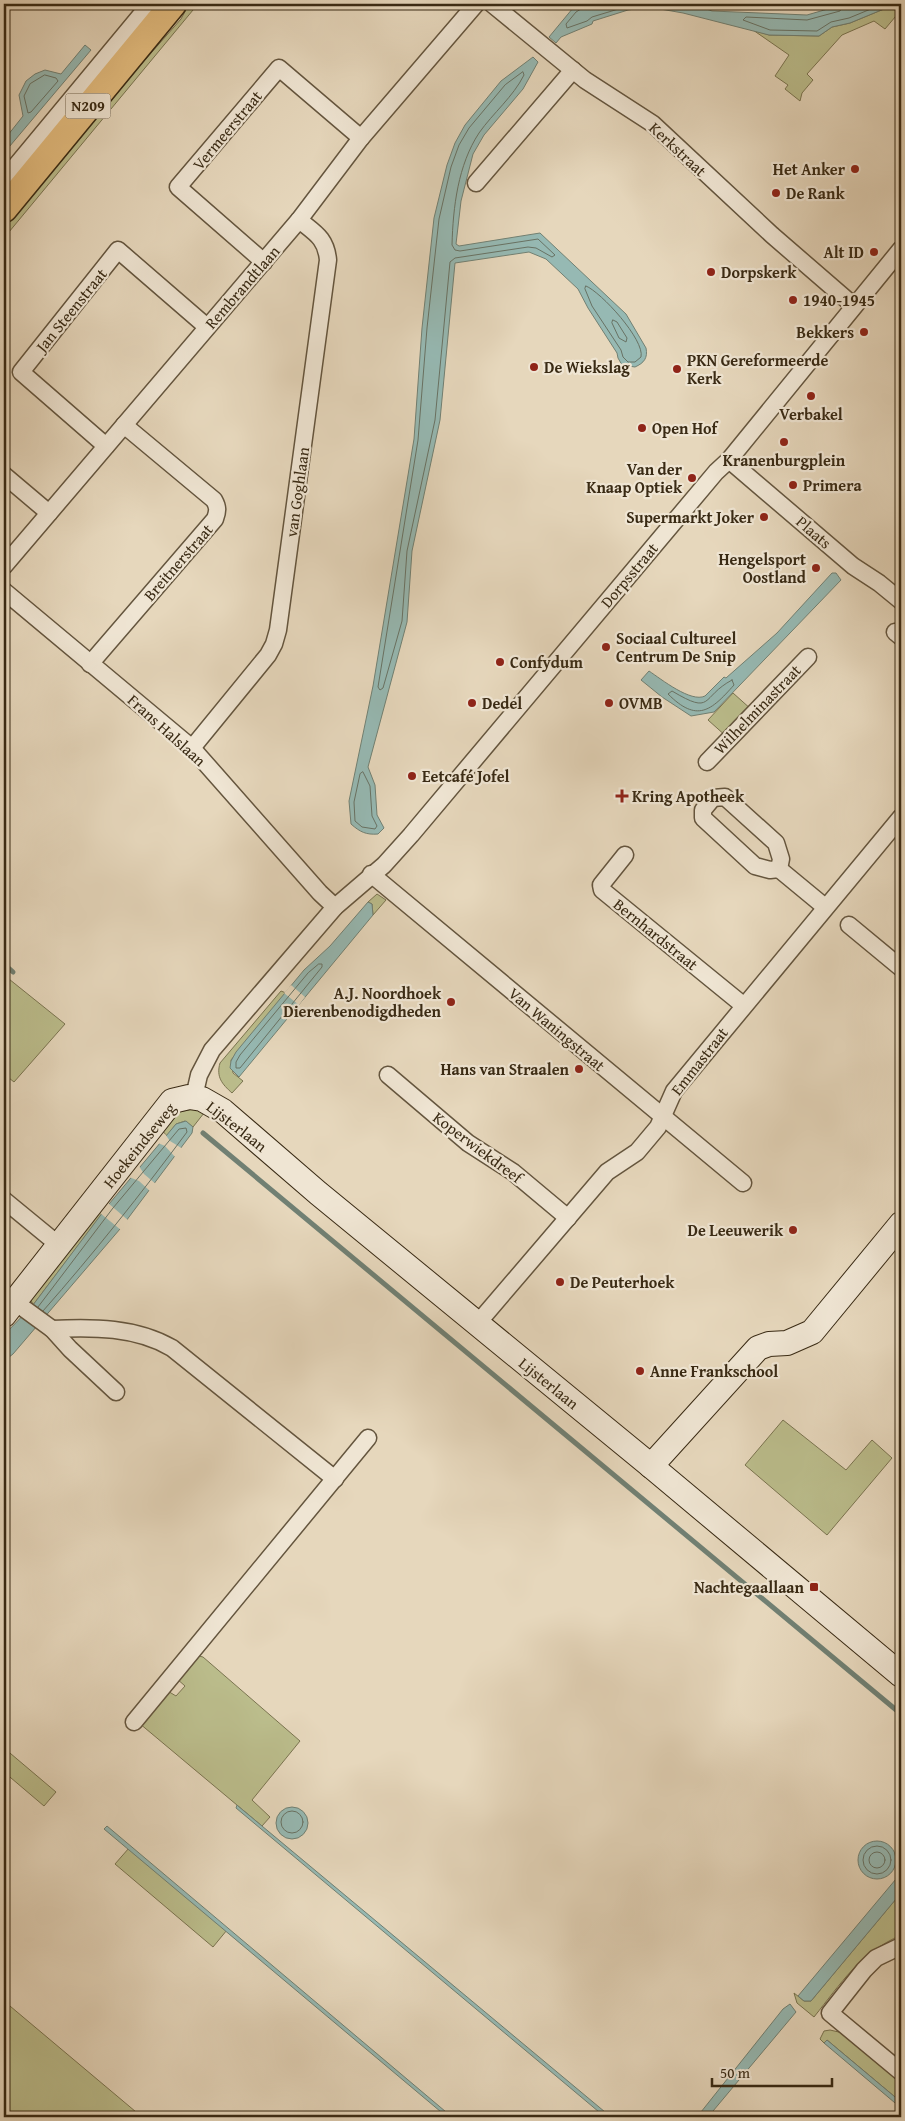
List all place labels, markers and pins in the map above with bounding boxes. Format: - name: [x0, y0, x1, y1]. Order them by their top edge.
- place label: Het Anker: [773, 157, 846, 181]
- marker: Het Anker: [849, 163, 861, 175]
- place label: De Rank: [786, 181, 845, 205]
- marker: De Rank: [770, 187, 782, 199]
- place label: Alt ID: [823, 240, 864, 264]
- marker: Alt ID: [868, 246, 880, 258]
- place label: Dorpskerk: [721, 260, 797, 284]
- marker: Dorpskerk: [705, 266, 717, 278]
- place label: 1940-1945: [803, 288, 875, 312]
- marker: 1940-1945: [787, 294, 799, 306]
- place label: Bekkers: [796, 320, 854, 344]
- marker: Bekkers: [858, 326, 870, 338]
- place label: PKN Gereformeerde Kerk: [687, 348, 828, 390]
- place label: De Wiekslag: [544, 355, 630, 379]
- marker: De Wiekslag: [528, 361, 540, 373]
- marker: PKN Gereformeerde Kerk: [671, 363, 683, 375]
- marker: Verbakel: [805, 390, 817, 402]
- place label: Verbakel: [779, 402, 843, 426]
- place label: Open Hof: [652, 416, 720, 440]
- marker: Open Hof: [636, 422, 648, 434]
- marker: Kranenburgplein: [778, 436, 790, 448]
- place label: Kranenburgplein: [723, 448, 846, 472]
- place label: Van der Knaap Optiek: [586, 457, 683, 499]
- marker: Van der Knaap Optiek: [686, 472, 698, 484]
- place label: Primera: [803, 473, 862, 497]
- marker: Primera: [787, 479, 799, 491]
- place label: Supermarkt Joker: [626, 505, 755, 529]
- marker: Supermarkt Joker: [758, 511, 770, 523]
- place label: Hengelsport Oostland: [718, 547, 807, 589]
- marker: Hengelsport Oostland: [810, 562, 822, 574]
- place label: Sociaal Cultureel Centrum De Snip: [616, 626, 736, 668]
- marker: Sociaal Cultureel Centrum De Snip: [600, 641, 612, 653]
- place label: Confydum: [510, 650, 583, 674]
- marker: Confydum: [494, 656, 506, 668]
- place label: Dedel: [482, 691, 522, 715]
- place label: OVMB: [619, 691, 663, 715]
- marker: Dedel: [466, 697, 478, 709]
- marker: OVMB: [603, 697, 615, 709]
- place label: Eetcafé Jofel: [422, 764, 510, 788]
- marker: Eetcafé Jofel: [406, 770, 418, 782]
- place label: Kring Apotheek: [632, 784, 745, 808]
- marker: Kring Apotheek: [616, 790, 628, 802]
- place label: A.J. Noordhoek Dierenbenodigdheden: [283, 981, 442, 1023]
- marker: A.J. Noordhoek Dierenbenodigdheden: [445, 996, 457, 1008]
- place label: Hans van Straalen: [440, 1057, 570, 1081]
- marker: Hans van Straalen: [573, 1063, 585, 1075]
- place label: De Leeuwerik: [688, 1218, 784, 1242]
- marker: De Leeuwerik: [787, 1224, 799, 1236]
- place label: De Peuterhoek: [570, 1270, 675, 1294]
- marker: De Peuterhoek: [554, 1276, 566, 1288]
- place label: Anne Frankschool: [650, 1359, 778, 1383]
- marker: Anne Frankschool: [634, 1365, 646, 1377]
- place label: Nachtegaallaan: [694, 1575, 805, 1599]
- marker: Nachtegaallaan: [808, 1581, 820, 1593]

